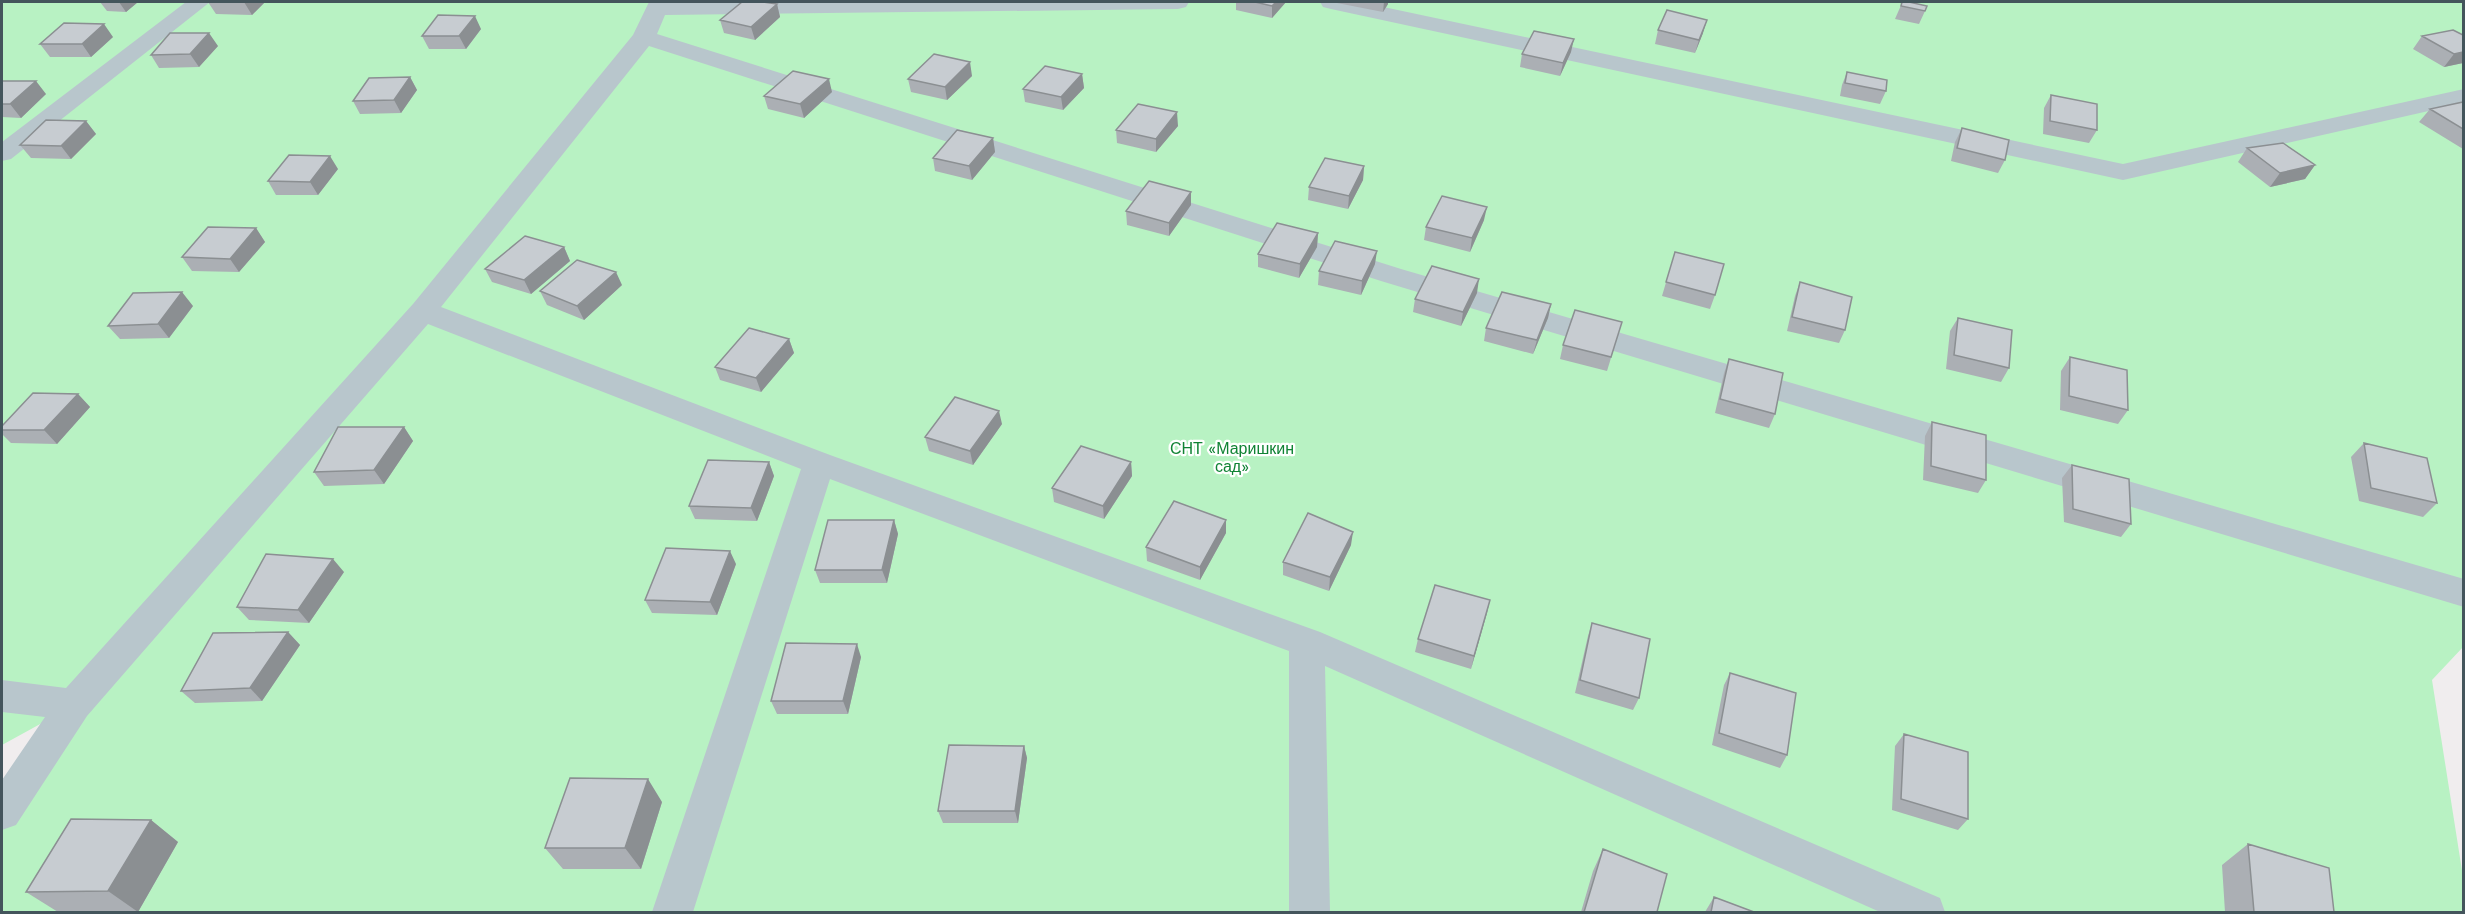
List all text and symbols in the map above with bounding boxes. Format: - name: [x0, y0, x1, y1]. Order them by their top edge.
- park label: СНТ «Маришкин сад»: [1170, 439, 1294, 476]

